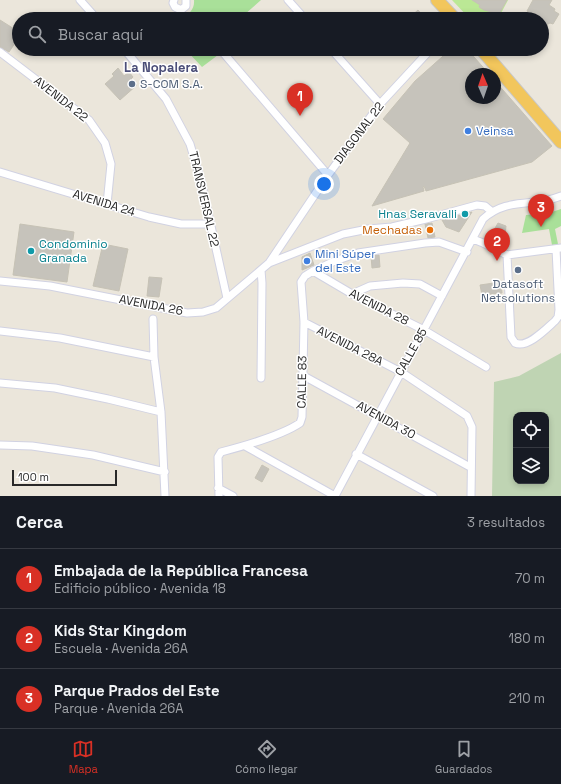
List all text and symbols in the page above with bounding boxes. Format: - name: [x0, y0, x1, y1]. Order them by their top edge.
- search box: [12, 12, 549, 56]
- icon: search: [26, 23, 48, 45]
- text: Buscar aquí: [58, 25, 143, 44]
- district label: La Nopalera: [124, 59, 198, 76]
- north arrow: [465, 68, 501, 104]
- street label: AVENIDA 22: [31, 73, 91, 125]
- place label: S-COM S.A.: [140, 76, 203, 92]
- marker: S-COM S.A.: [127, 79, 137, 89]
- pin: 1: [287, 83, 313, 116]
- street label: DIAGONAL 22: [330, 99, 388, 167]
- place label: Veinsa: [476, 123, 514, 139]
- marker: Veinsa: [463, 126, 473, 136]
- street label: TRANSVERSAL 22: [185, 150, 223, 248]
- your location: [314, 174, 334, 194]
- street label: AVENIDA 24: [71, 186, 138, 220]
- pin: 3: [528, 194, 554, 227]
- place label: Hnas Seravalli: [378, 206, 457, 222]
- marker: Hnas Seravalli: [460, 209, 470, 219]
- place label: Mechadas: [362, 222, 422, 238]
- marker: Mechadas: [425, 225, 435, 235]
- pin: 2: [484, 228, 510, 261]
- place label: Condominio Granada: [39, 236, 108, 266]
- marker: Condominio Granada: [26, 246, 36, 256]
- place label: Mini Súper del Este: [315, 246, 376, 276]
- marker: Mini Súper del Este: [302, 256, 312, 266]
- marker: Datasoft Netsolutions: [513, 265, 523, 275]
- place label: Datasoft Netsolutions: [481, 276, 555, 306]
- street label: AVENIDA 28: [346, 285, 412, 329]
- street label: AVENIDA 26: [118, 291, 184, 319]
- street label: AVENIDA 28A: [314, 322, 386, 370]
- street label: CALLE 85: [391, 325, 431, 379]
- street label: CALLE 83: [294, 355, 310, 409]
- street label: AVENIDA 30: [354, 397, 418, 443]
- map controls: [513, 412, 549, 484]
- button: locate: [513, 412, 549, 448]
- button: layers: [513, 448, 549, 484]
- scale bar: [12, 468, 117, 487]
- text: 100 m: [18, 470, 49, 484]
- text: Cerca: [16, 511, 63, 533]
- text: 3 resultados: [467, 514, 545, 531]
- text: Embajada de la República Francesa: [54, 561, 308, 580]
- text: 1: [26, 570, 32, 587]
- text: 70 m: [515, 570, 545, 587]
- text: Edificio público · Avenida 18: [54, 580, 226, 597]
- text: Kids Star Kingdom: [54, 621, 187, 640]
- text: 2: [25, 630, 33, 647]
- text: 180 m: [509, 630, 545, 647]
- text: Escuela · Avenida 26A: [54, 640, 188, 657]
- text: Parque Prados del Este: [54, 681, 220, 700]
- text: 3: [25, 690, 33, 707]
- text: 210 m: [509, 690, 545, 707]
- text: Parque · Avenida 26A: [54, 700, 184, 717]
- tab: Mapa: [69, 738, 98, 776]
- tab: Cómo llegar: [235, 738, 298, 776]
- tab: Guardados: [435, 738, 492, 776]

